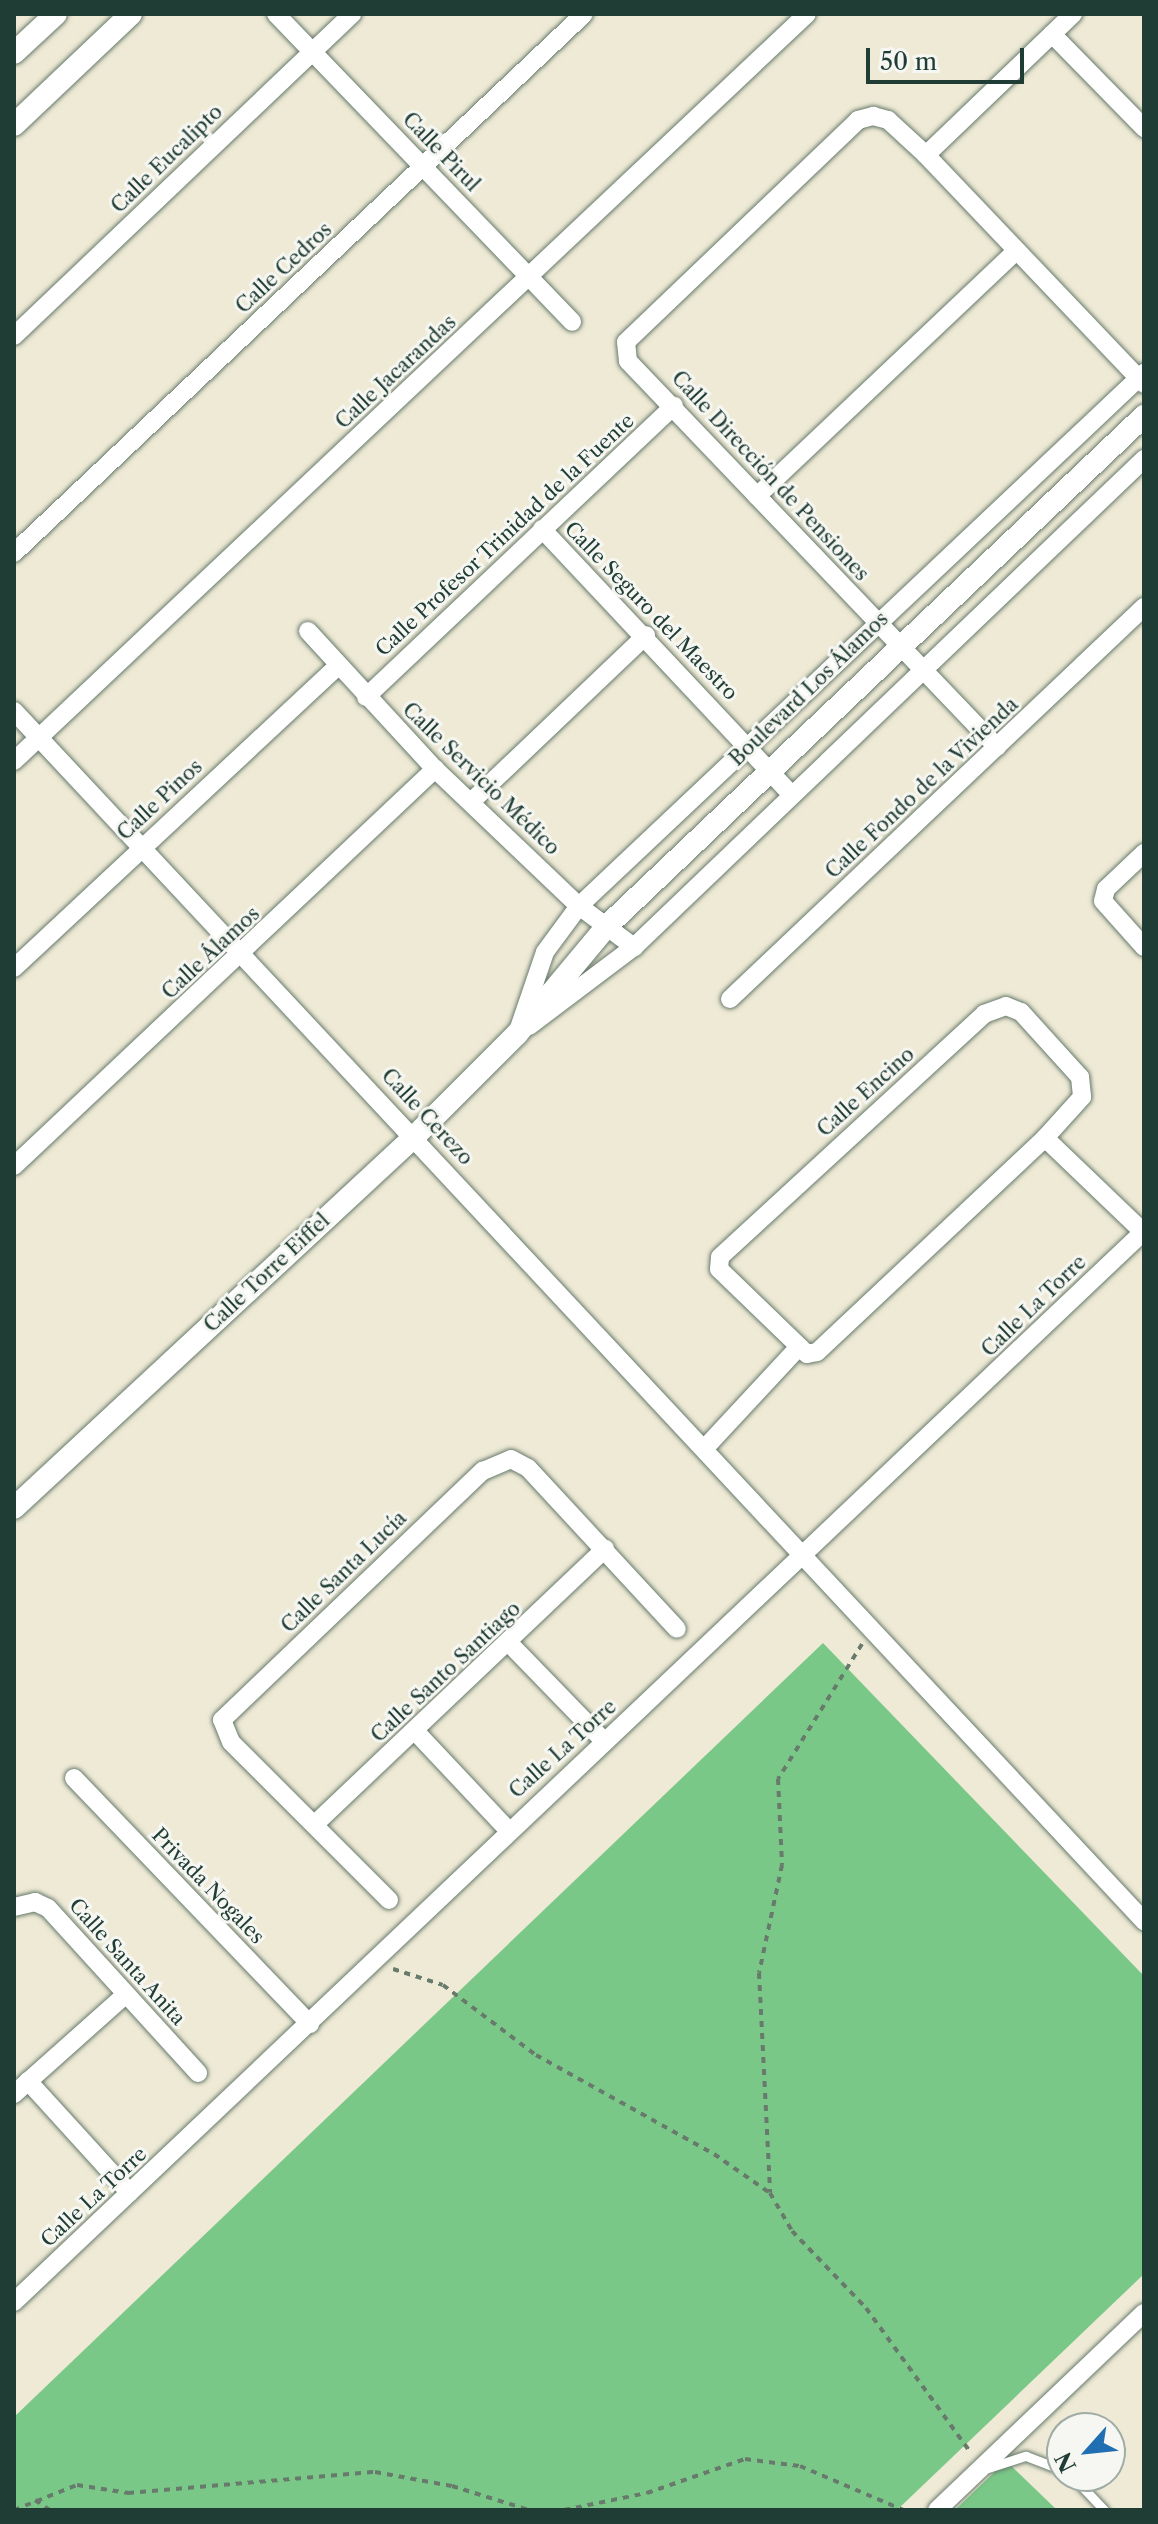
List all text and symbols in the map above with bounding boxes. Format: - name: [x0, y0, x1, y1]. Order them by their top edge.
- scale bar: [870, 32, 1028, 82]
- text: 50 m: [880, 47, 937, 76]
- street label: Calle Eucalipto: [106, 100, 228, 218]
- street label: Calle Pirul: [398, 108, 484, 196]
- street label: Calle Cedros: [231, 218, 337, 318]
- street label: Calle Jacarandas: [331, 310, 461, 434]
- street label: Calle Dirección de Pensiones: [666, 366, 874, 586]
- street label: Calle Profesor Trinidad de la Fuente: [370, 408, 640, 662]
- street label: Calle Seguro del Maestro: [559, 517, 743, 705]
- street label: Boulevard Los Álamos: [724, 607, 894, 771]
- street label: Calle Fondo de la Vivienda: [820, 692, 1024, 884]
- street label: Calle Servicio Médico: [397, 698, 565, 860]
- street label: Calle Pinos: [113, 755, 207, 845]
- street label: Calle Álamos: [157, 902, 265, 1004]
- street label: Calle Encino: [813, 1042, 919, 1142]
- street label: Calle Cerezo: [376, 1064, 478, 1170]
- street label: Calle Torre Eiffel: [199, 1209, 335, 1337]
- street label: Calle La Torre: [977, 1250, 1091, 1362]
- street label: Calle Santa Lucía: [276, 1506, 412, 1638]
- street label: Calle Santo Santiago: [366, 1597, 526, 1747]
- street label: Calle La Torre: [504, 1694, 622, 1804]
- street label: Privada Nogales: [147, 1823, 269, 1949]
- street label: Calle Santa Anita: [63, 1893, 191, 2031]
- street label: Calle La Torre: [36, 2142, 152, 2252]
- north arrow: [1046, 2412, 1126, 2492]
- text: N: [1050, 2448, 1082, 2477]

